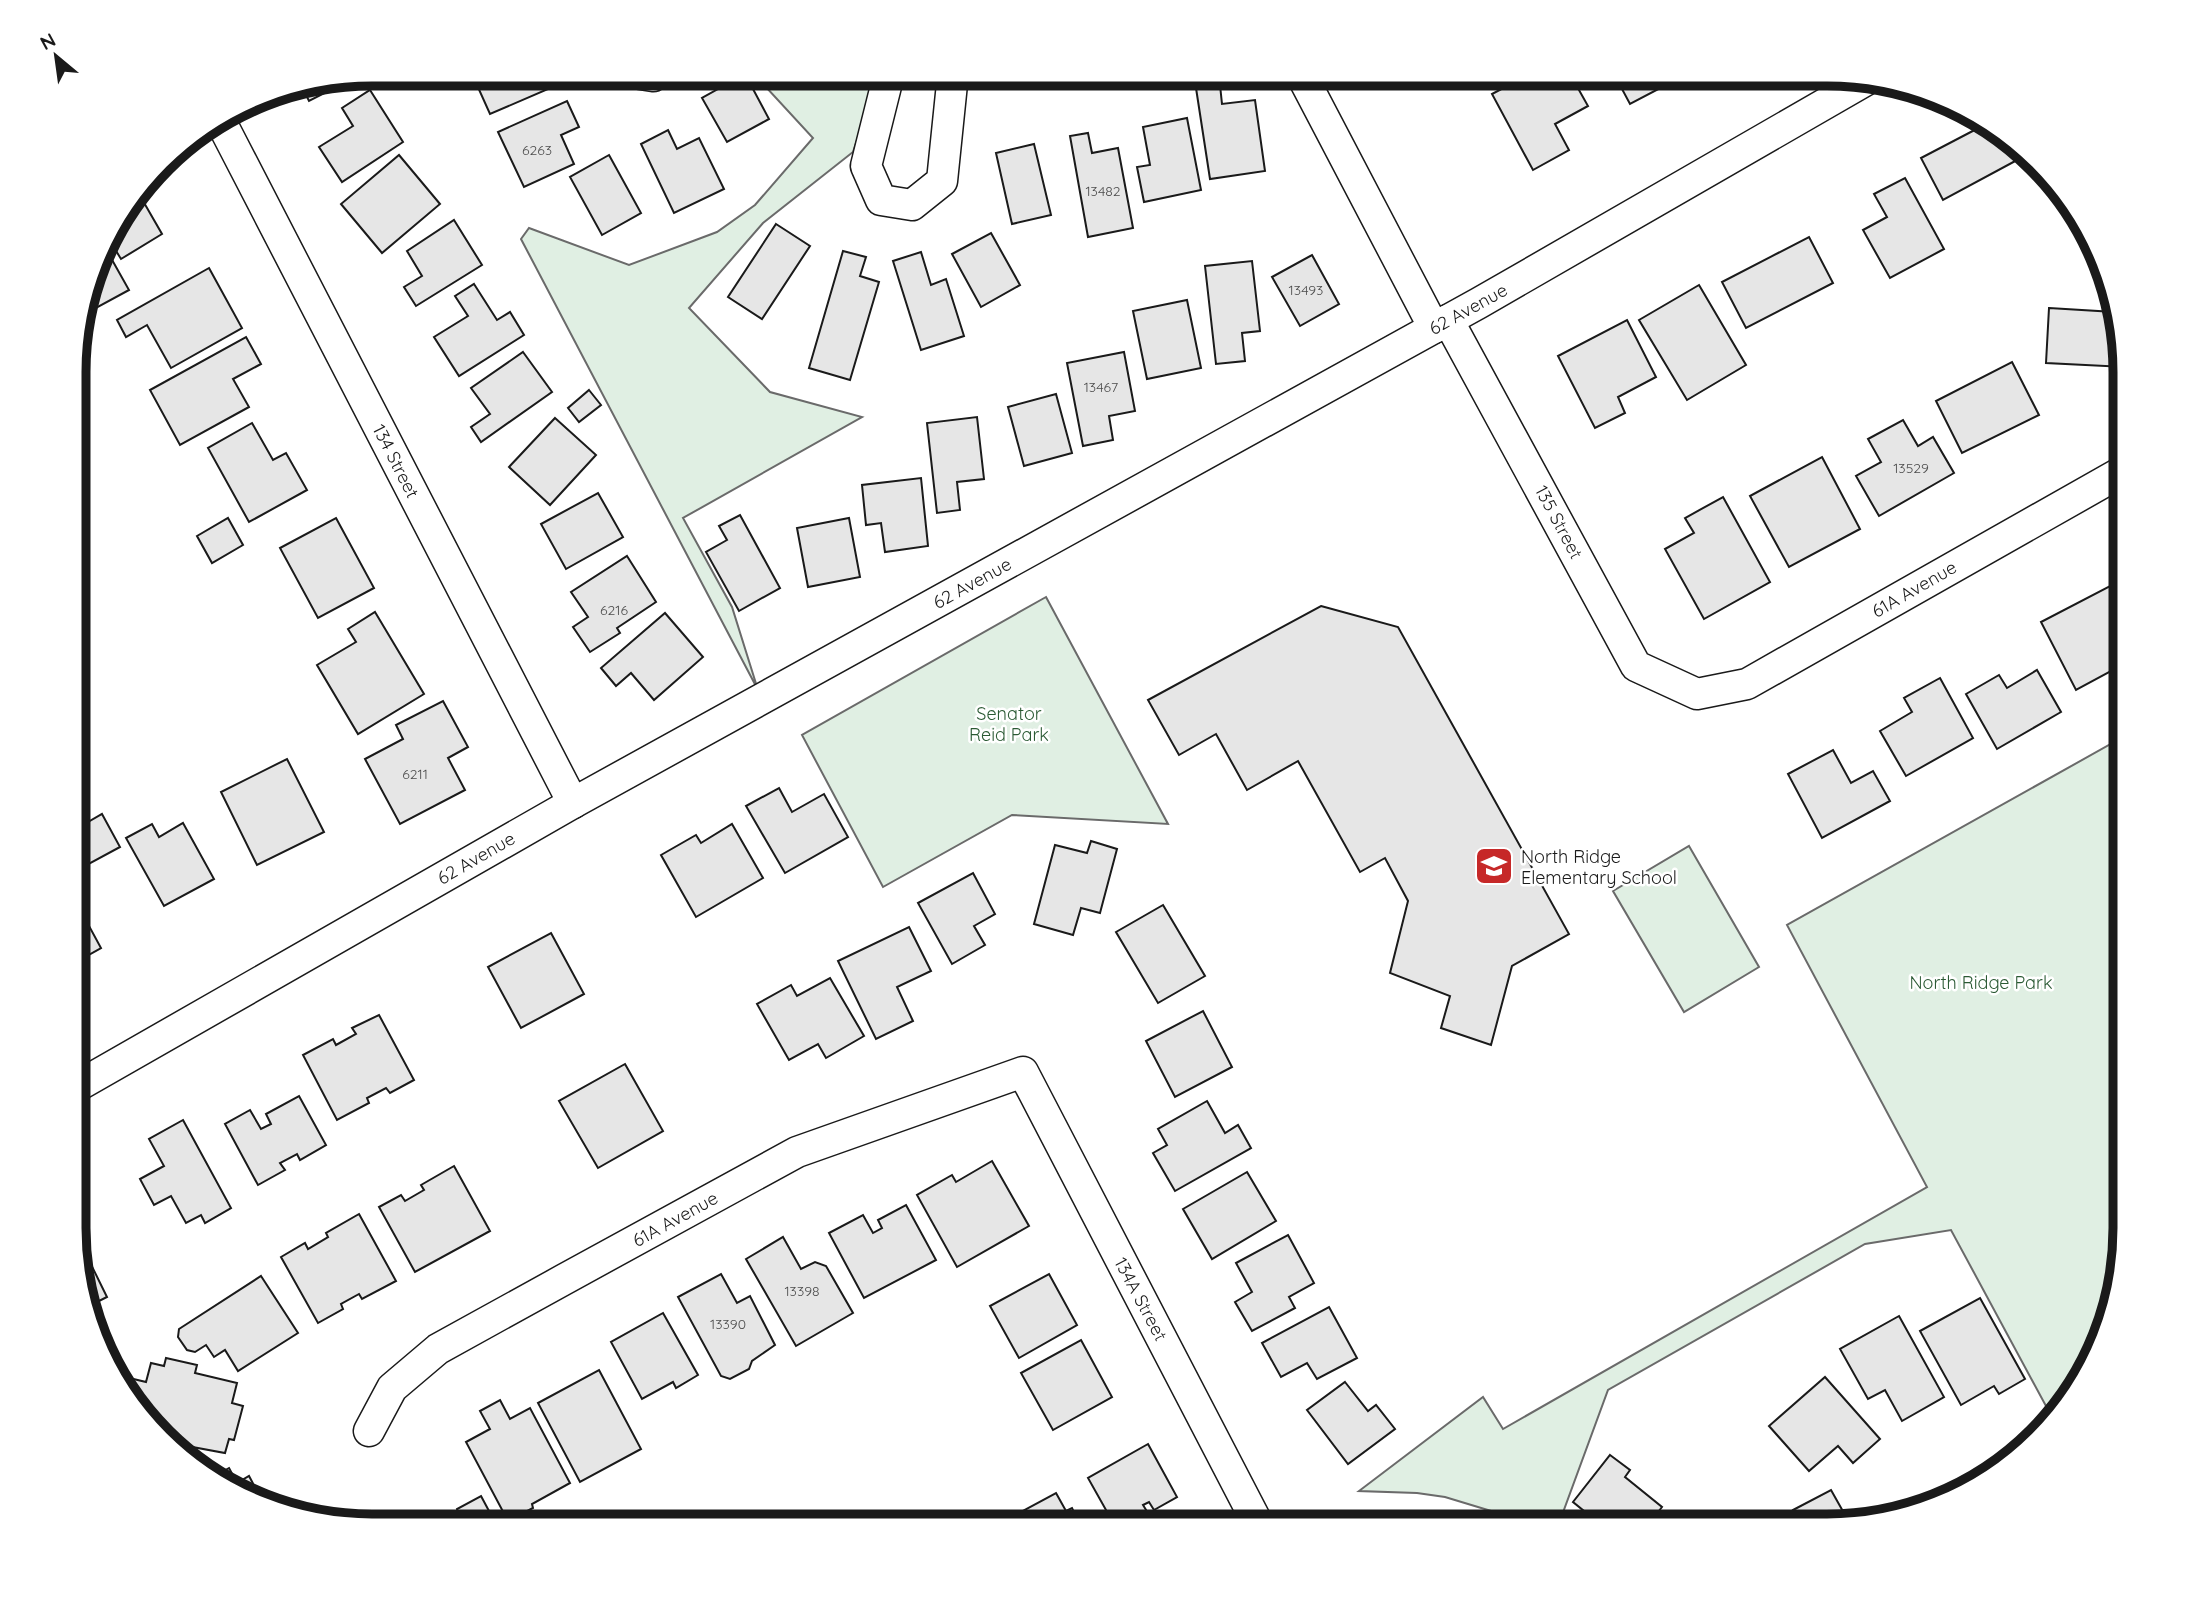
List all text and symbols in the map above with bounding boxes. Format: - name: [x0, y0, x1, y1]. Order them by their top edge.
- north arrow: [21, 21, 91, 91]
- text: N: [36, 27, 60, 55]
- house number: 6263: [522, 141, 552, 159]
- house number: 13482: [1085, 182, 1121, 200]
- street label: 62 Avenue: [1425, 278, 1511, 340]
- house number: 13493: [1289, 281, 1323, 299]
- house number: 13467: [1084, 378, 1118, 396]
- street label: 134 Street: [368, 420, 424, 502]
- house number: 13529: [1893, 459, 1929, 477]
- street label: 135 Street: [1530, 481, 1588, 563]
- street label: 62 Avenue: [929, 552, 1015, 614]
- street label: 61A Avenue: [1867, 555, 1961, 623]
- house number: 6216: [600, 601, 628, 619]
- park label: Senator Reid Park: [969, 702, 1049, 746]
- house number: 6211: [402, 765, 428, 783]
- street label: 62 Avenue: [433, 827, 519, 889]
- school or university icon: North Ridge Elementary School: [1473, 845, 1515, 887]
- place label: North Ridge Elementary School: [1521, 845, 1677, 889]
- park label: North Ridge Park: [1909, 971, 2053, 994]
- street label: 61A Avenue: [628, 1186, 722, 1252]
- street label: 134A Street: [1109, 1253, 1173, 1345]
- house number: 13398: [784, 1282, 820, 1300]
- house number: 13390: [710, 1315, 746, 1333]

